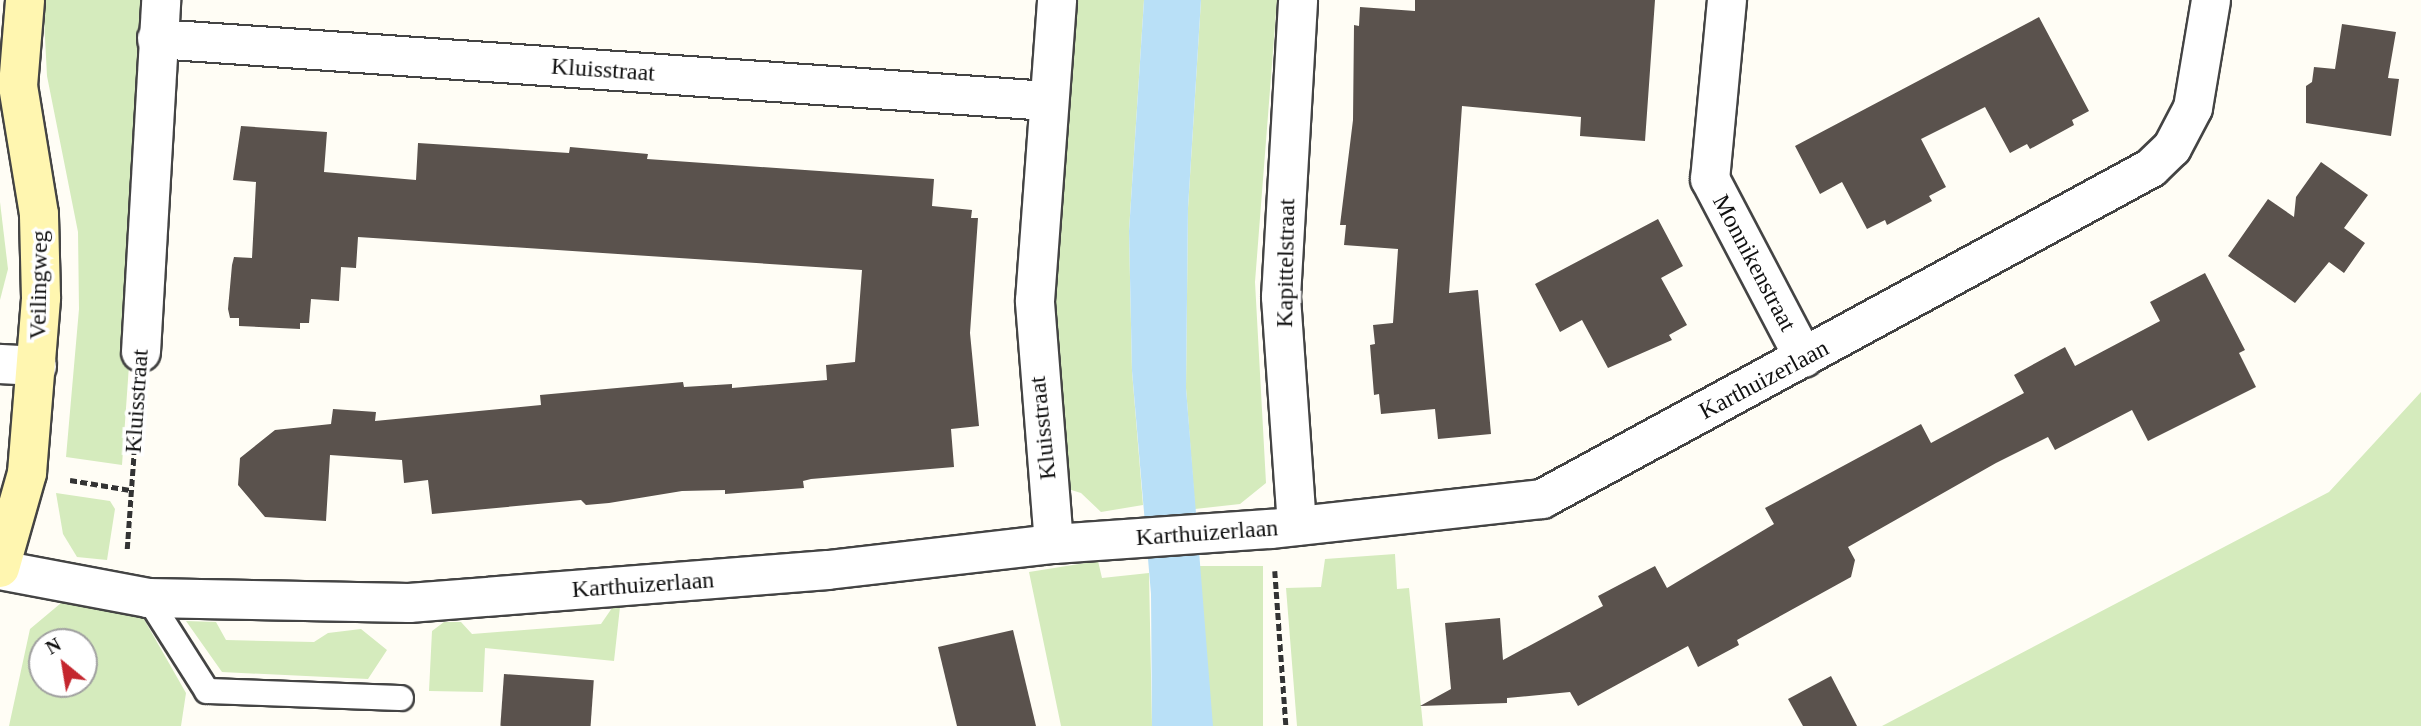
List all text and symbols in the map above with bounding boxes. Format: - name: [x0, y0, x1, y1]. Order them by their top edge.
- street label: Kluisstraat: [550, 52, 656, 88]
- street label: Monnikenstraat: [1706, 190, 1802, 336]
- street label: Kapittelstraat: [1270, 198, 1302, 328]
- street label: Veilingweg: [24, 230, 54, 340]
- street label: Karthuizerlaan: [1694, 334, 1834, 426]
- street label: Kluisstraat: [119, 348, 155, 454]
- street label: Kluisstraat: [1023, 375, 1063, 481]
- street label: Karthuizerlaan: [1135, 514, 1279, 552]
- street label: Karthuizerlaan: [571, 566, 715, 604]
- north arrow: [28, 628, 98, 698]
- text: N: [42, 634, 64, 659]

